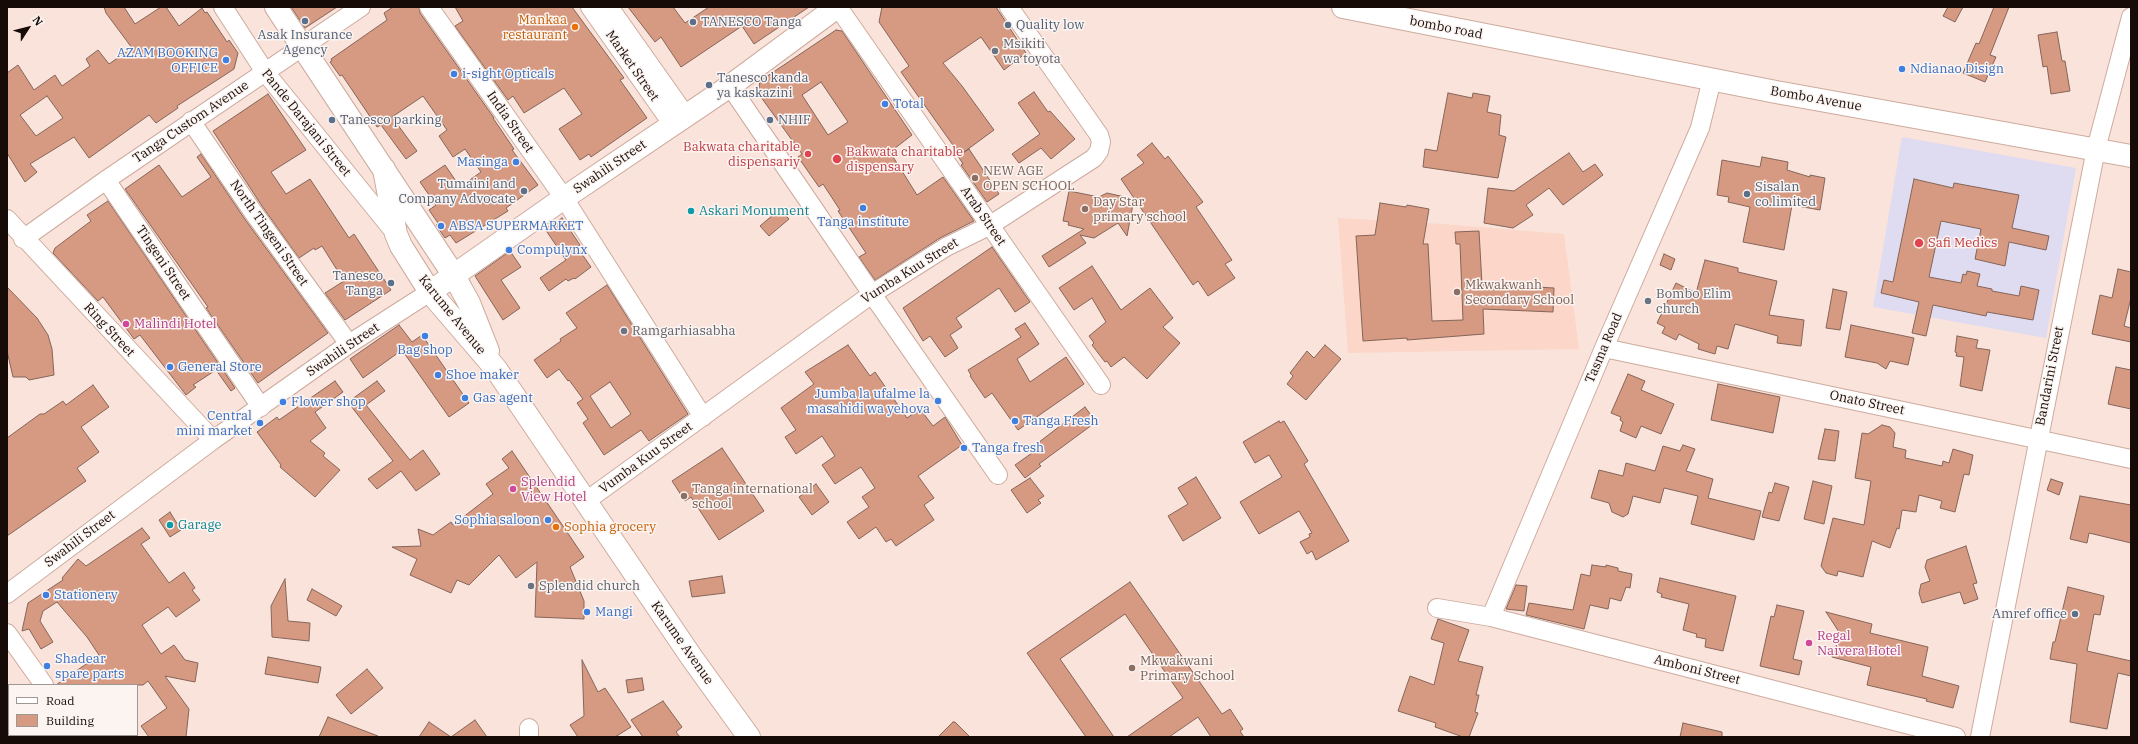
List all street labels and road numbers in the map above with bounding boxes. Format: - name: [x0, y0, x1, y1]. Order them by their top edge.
- street label: bombo road: [1408, 13, 1484, 43]
- street label: Market Street: [602, 28, 662, 104]
- street label: Pande Darajani Street: [258, 66, 354, 180]
- street label: Tanga Custom Avenue: [130, 77, 252, 167]
- street label: Bombo Avenue: [1769, 83, 1863, 115]
- street label: India Street: [483, 88, 537, 156]
- street label: Swahili Street: [571, 137, 649, 197]
- street label: North Tingeni Street: [227, 177, 311, 289]
- street label: Arab Street: [957, 183, 1009, 249]
- street label: Tingeni Street: [132, 223, 194, 303]
- street label: Vumba Kuu Street: [859, 235, 961, 307]
- street label: Karume Avenue: [415, 272, 489, 358]
- street label: Ring Street: [80, 300, 138, 360]
- street label: Tasma Road: [1582, 310, 1626, 386]
- street label: Swahili Street: [304, 320, 382, 380]
- street label: Bandarini Street: [2033, 325, 2067, 427]
- street label: Onato Street: [1828, 387, 1906, 419]
- street label: Vumba Kuu Street: [596, 419, 696, 497]
- street label: Swahili Street: [42, 507, 118, 571]
- street label: Karume Avenue: [647, 598, 717, 688]
- street label: Amboni Street: [1652, 652, 1742, 688]

